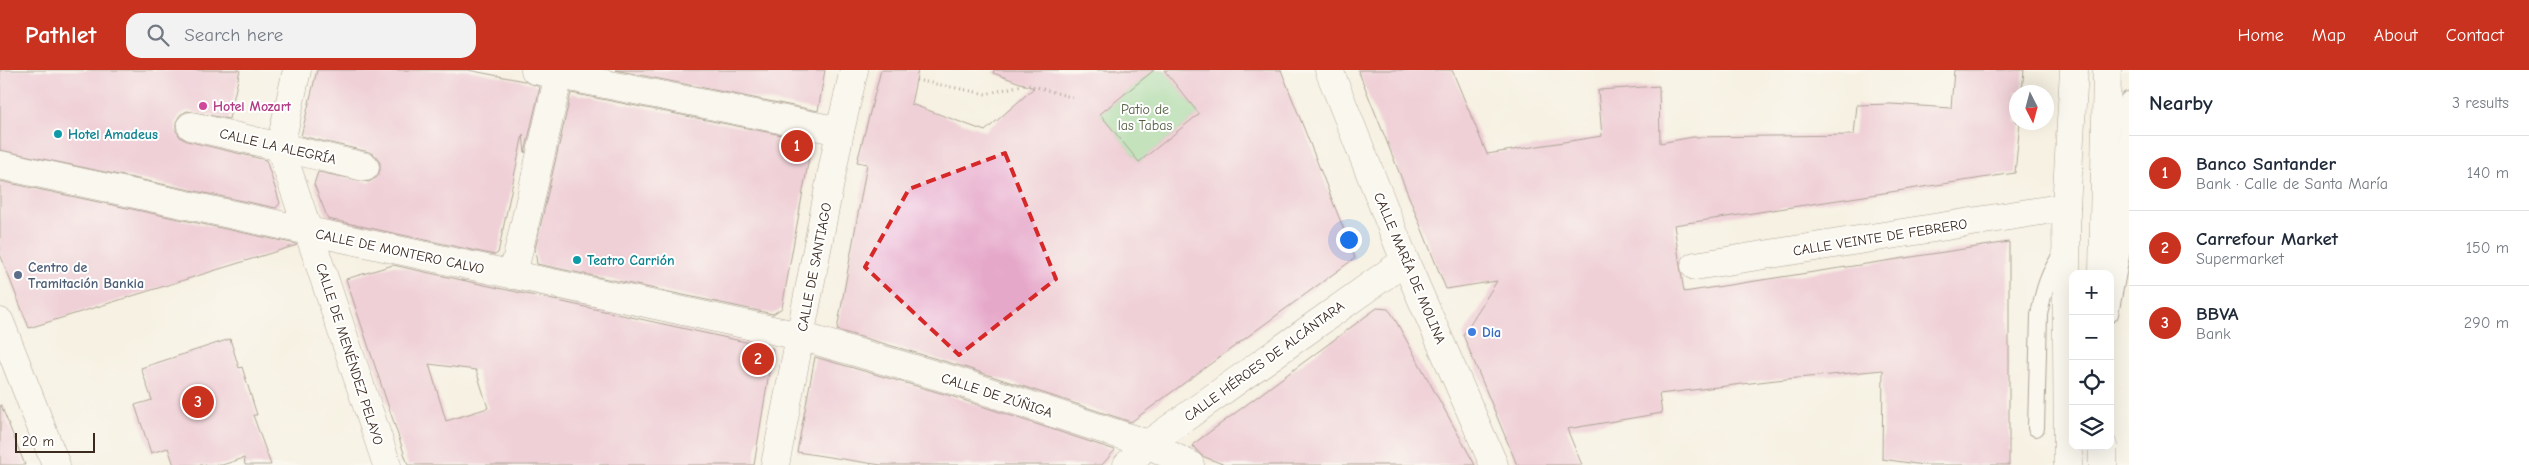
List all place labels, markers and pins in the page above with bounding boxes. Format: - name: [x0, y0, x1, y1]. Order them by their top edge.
- place label: Hotel Mozart: [213, 98, 291, 115]
- marker: Hotel Mozart: [197, 100, 209, 112]
- place label: Hotel Amadeus: [68, 126, 158, 143]
- pin: 1: [781, 127, 813, 165]
- marker: Hotel Amadeus: [52, 128, 64, 140]
- place label: Teatro Carrión: [587, 252, 675, 269]
- marker: Teatro Carrión: [571, 254, 583, 266]
- place label: Centro de Tramitación Bankia: [28, 259, 144, 292]
- marker: Centro de Tramitación Bankia: [12, 269, 24, 281]
- place label: Dia: [1482, 324, 1501, 341]
- marker: Dia: [1466, 326, 1478, 338]
- pin: 2: [742, 340, 774, 378]
- pin: 3: [182, 383, 214, 421]

